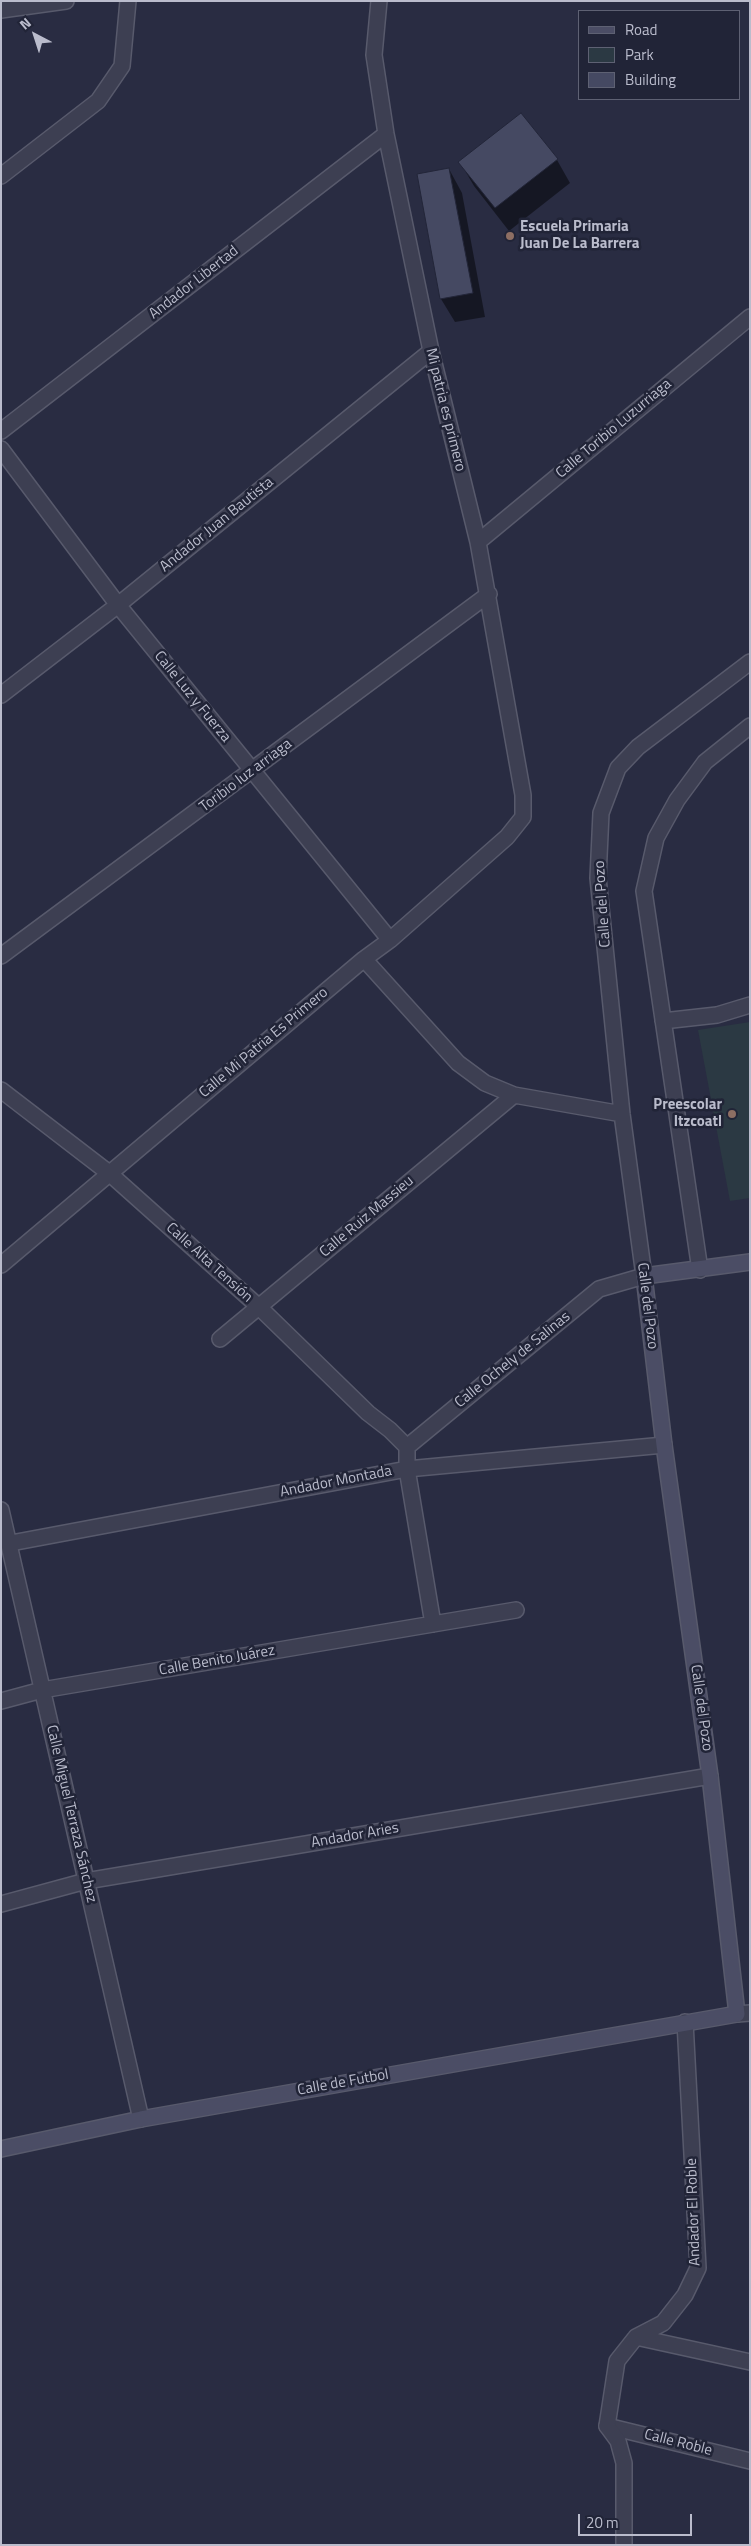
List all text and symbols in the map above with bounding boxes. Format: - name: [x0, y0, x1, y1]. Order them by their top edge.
- north arrow: [10, 10, 60, 60]
- legend: [578, 10, 741, 100]
- text: N: [15, 12, 35, 34]
- text: Road: [625, 18, 657, 41]
- text: Park: [625, 43, 654, 66]
- text: Building: [625, 68, 676, 91]
- place label: Escuela Primaria Juan De La Barrera: [520, 218, 640, 253]
- marker: Escuela Primaria Juan De La Barrera: [504, 230, 516, 242]
- street label: Andador Libertad: [146, 242, 242, 324]
- street label: Mi patria es primero: [421, 346, 469, 474]
- street label: Calle Toribio Luzurriaga: [553, 375, 675, 483]
- street label: Andador Juan Bautista: [157, 474, 277, 576]
- street label: Calle Luz y Fuerza: [150, 648, 234, 746]
- street label: Toribio luz arriaga: [196, 735, 296, 817]
- street label: Calle del Pozo: [591, 860, 615, 948]
- street label: Calle Mi Patria Es Primero: [196, 984, 332, 1102]
- place label: Preescolar Itzcoatl: [653, 1096, 722, 1131]
- marker: Preescolar Itzcoatl: [726, 1108, 738, 1120]
- street label: Calle Ruiz Massieu: [316, 1173, 418, 1261]
- street label: Calle Alta Tensión: [162, 1219, 256, 1307]
- street label: Calle del Pozo: [633, 1262, 661, 1350]
- street label: Calle Ochely de Salinas: [452, 1308, 574, 1412]
- street label: Andador Montada: [279, 1462, 393, 1502]
- street label: Calle Benito Juárez: [158, 1642, 276, 1680]
- street label: Calle del Pozo: [686, 1664, 716, 1752]
- street label: Calle Miguel Terraza Sánchez: [42, 1723, 100, 1905]
- street label: Andador Aries: [310, 1819, 400, 1853]
- street label: Calle de Futbol: [296, 2066, 390, 2100]
- street label: Andador El Roble: [683, 2158, 705, 2266]
- street label: Calle Roble: [642, 2426, 714, 2460]
- scale bar: [581, 2504, 695, 2536]
- text: 20 m: [586, 2511, 619, 2534]

